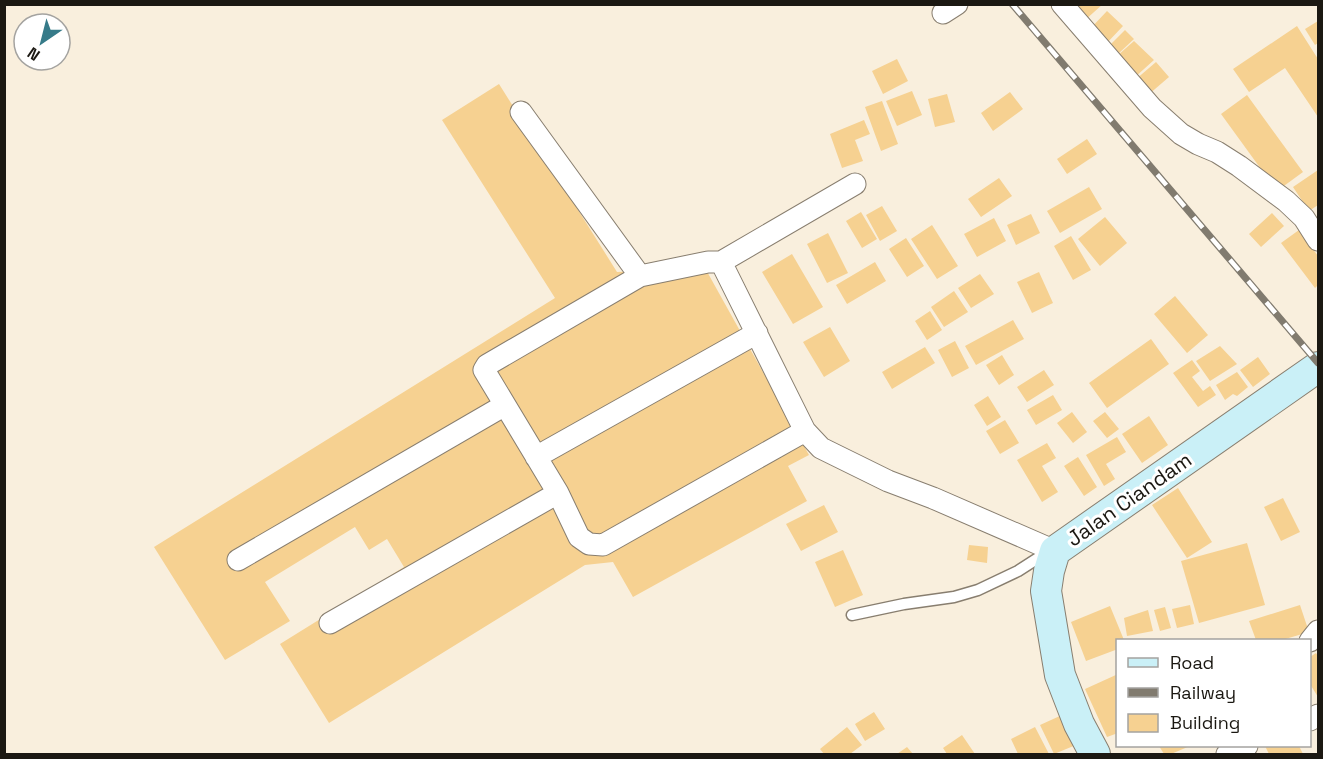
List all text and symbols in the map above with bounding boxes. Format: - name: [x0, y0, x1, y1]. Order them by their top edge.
- north arrow: [12, 12, 72, 72]
- text: N: [23, 42, 44, 66]
- street label: Jalan Ciandam: [1061, 446, 1197, 552]
- legend: [1116, 639, 1311, 747]
- text: Road: [1170, 651, 1214, 674]
- text: Railway: [1170, 681, 1236, 704]
- text: Building: [1170, 711, 1240, 734]

